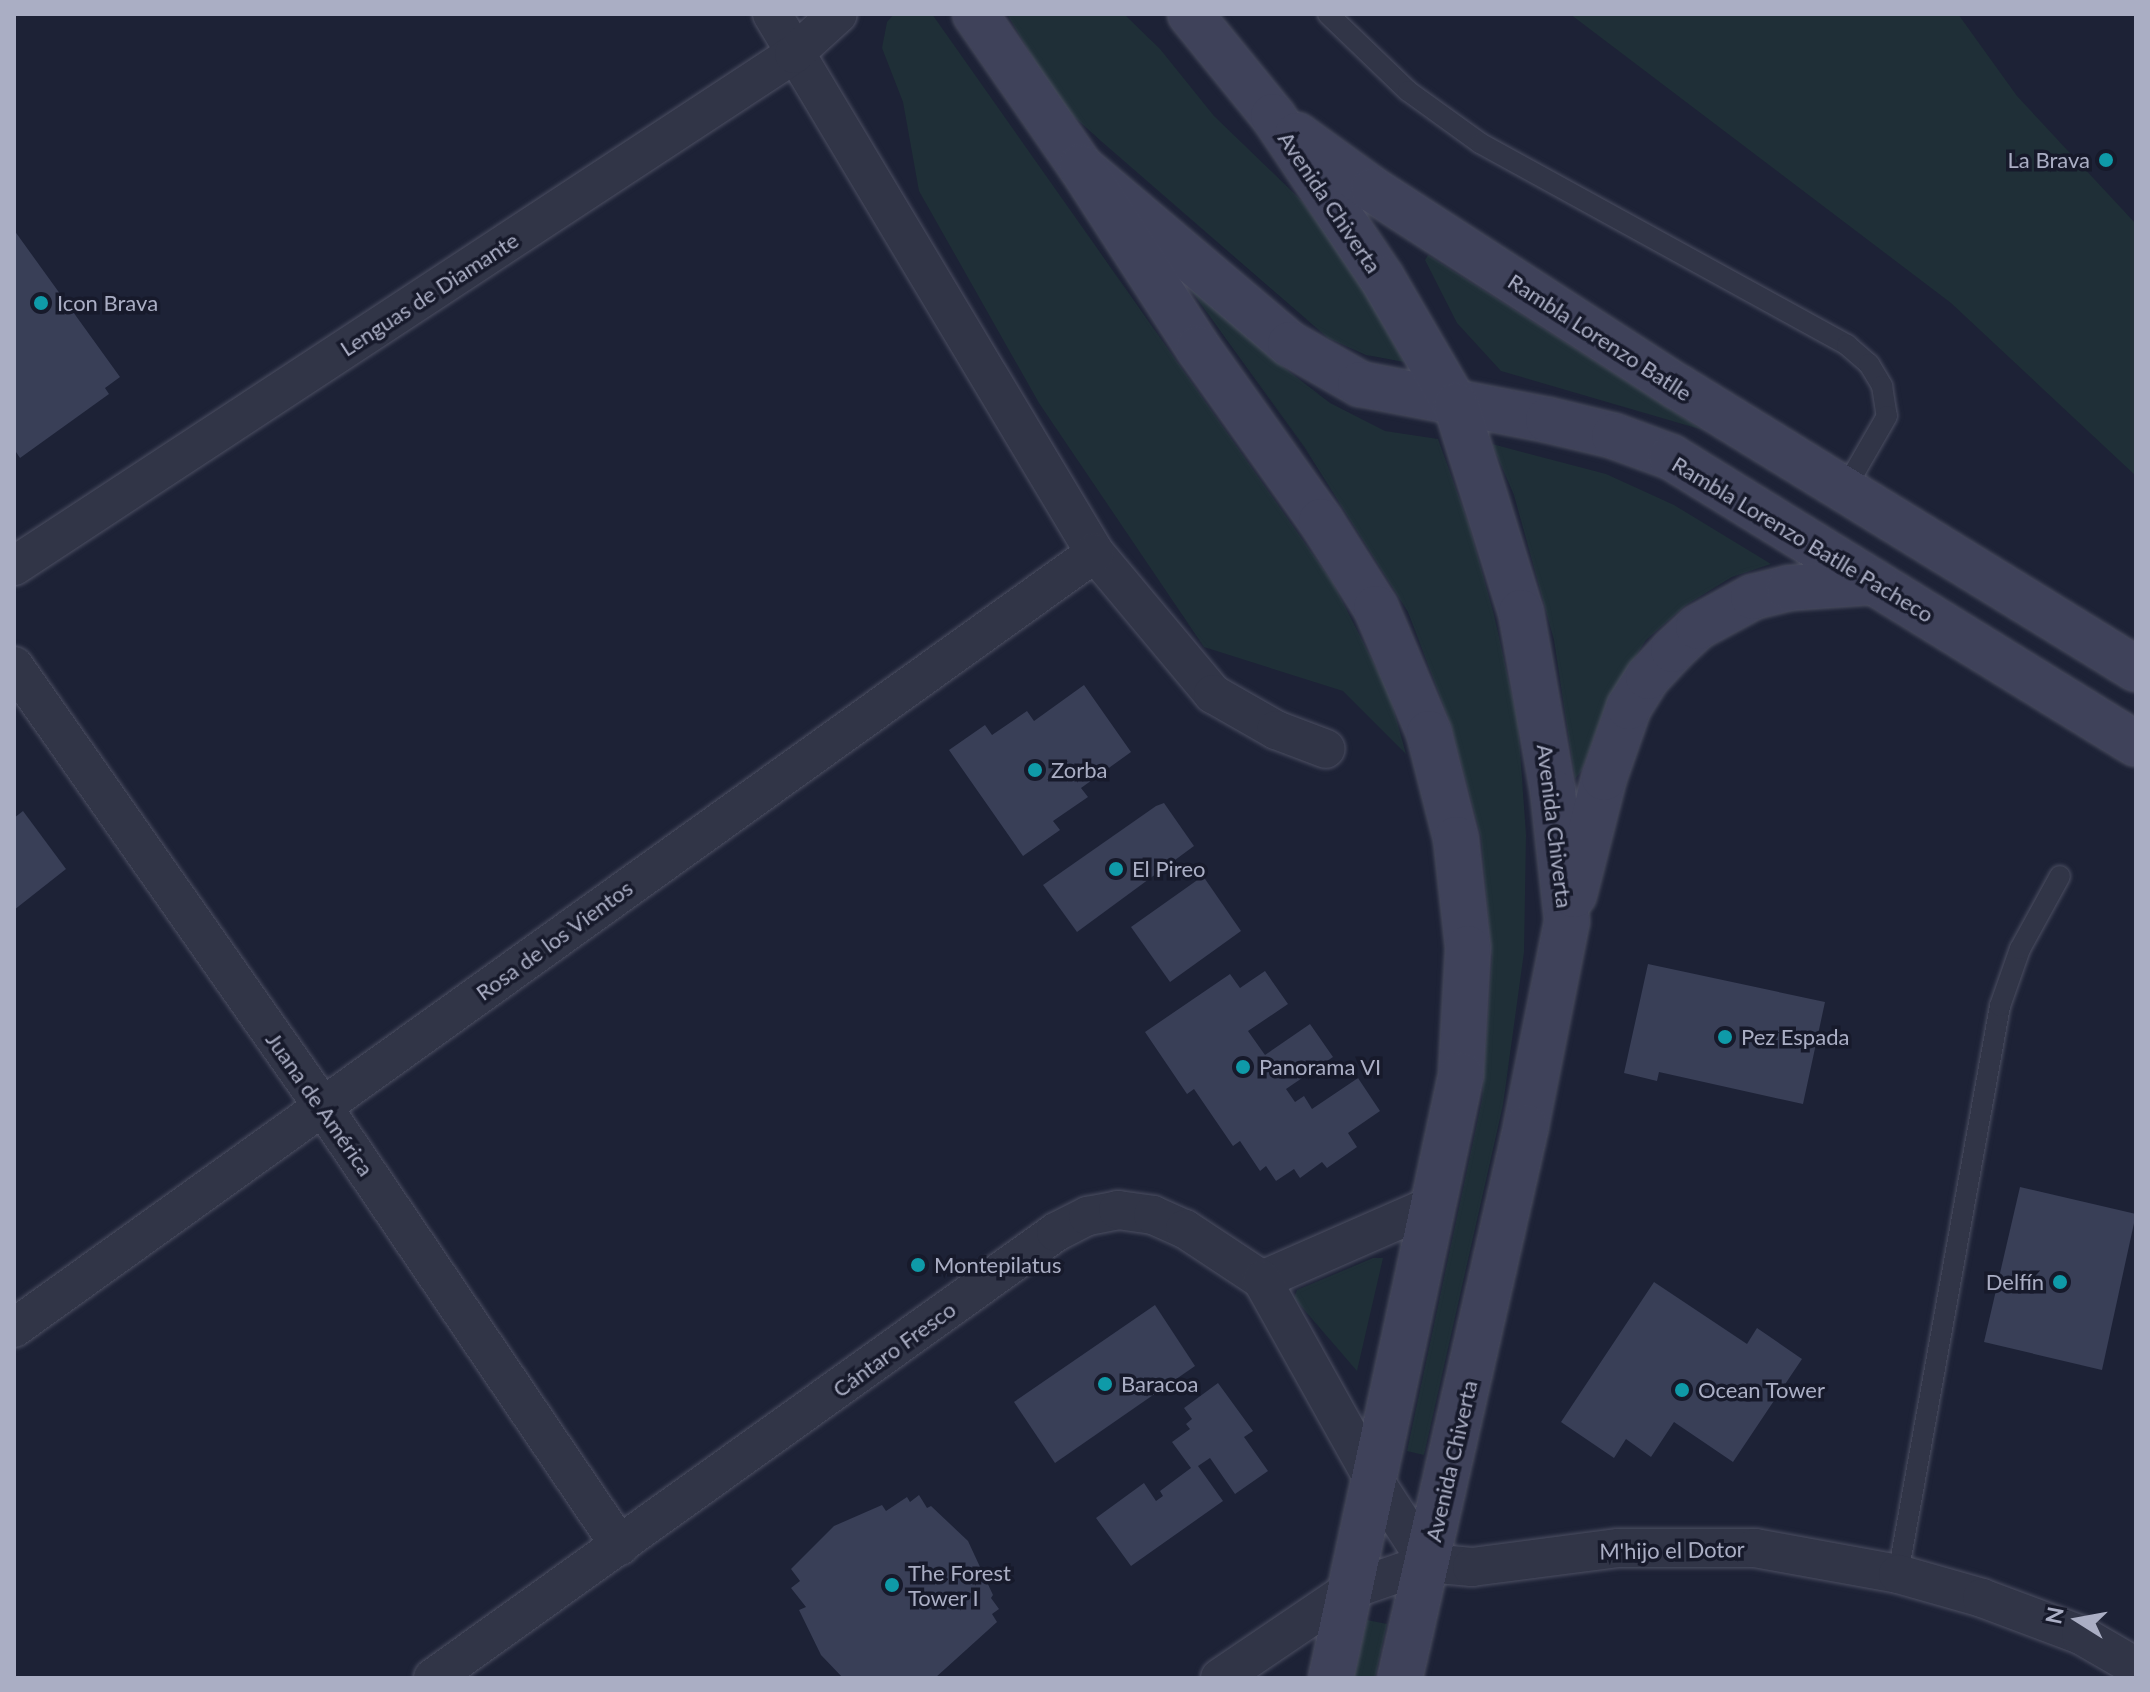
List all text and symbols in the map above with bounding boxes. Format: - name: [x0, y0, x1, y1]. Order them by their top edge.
- street label: Avenida Chiverta: [1273, 126, 1387, 278]
- place label: La Brava: [2008, 147, 2090, 173]
- marker: La Brava: [2097, 151, 2115, 169]
- street label: Lenguas de Diamante: [335, 227, 523, 361]
- street label: Rambla Lorenzo Batlle: [1503, 268, 1697, 406]
- place label: Icon Brava: [57, 290, 158, 316]
- marker: Icon Brava: [32, 294, 50, 312]
- street label: Rambla Lorenzo Batlle Pacheco: [1667, 450, 1939, 628]
- street label: Avenida Chiverta: [1532, 743, 1578, 909]
- place label: Zorba: [1051, 757, 1107, 783]
- marker: Zorba: [1026, 761, 1044, 779]
- place label: El Pireo: [1132, 856, 1206, 882]
- marker: El Pireo: [1107, 860, 1125, 878]
- street label: Rosa de los Vientos: [470, 874, 638, 1006]
- place label: Pez Espada: [1741, 1024, 1849, 1050]
- street label: Juana de América: [260, 1027, 380, 1181]
- marker: Pez Espada: [1716, 1028, 1734, 1046]
- place label: Panorama VI: [1259, 1054, 1382, 1080]
- marker: Panorama VI: [1234, 1058, 1252, 1076]
- place label: Montepilatus: [934, 1252, 1061, 1278]
- marker: Montepilatus: [909, 1256, 927, 1274]
- place label: Delfín: [1986, 1269, 2044, 1295]
- marker: Delfín: [2051, 1273, 2069, 1291]
- street label: Cántaro Fresco: [828, 1296, 960, 1402]
- place label: Baracoa: [1121, 1371, 1198, 1397]
- marker: Baracoa: [1096, 1375, 1114, 1393]
- place label: Ocean Tower: [1698, 1377, 1826, 1403]
- street label: Avenida Chiverta: [1420, 1378, 1482, 1544]
- marker: Ocean Tower: [1673, 1381, 1691, 1399]
- street label: M'hijo el Dotor: [1599, 1536, 1745, 1564]
- place label: The Forest Tower I: [908, 1559, 1011, 1610]
- marker: The Forest Tower I: [883, 1576, 901, 1594]
- north arrow: [2038, 1580, 2118, 1660]
- text: N: [2039, 1604, 2069, 1626]

